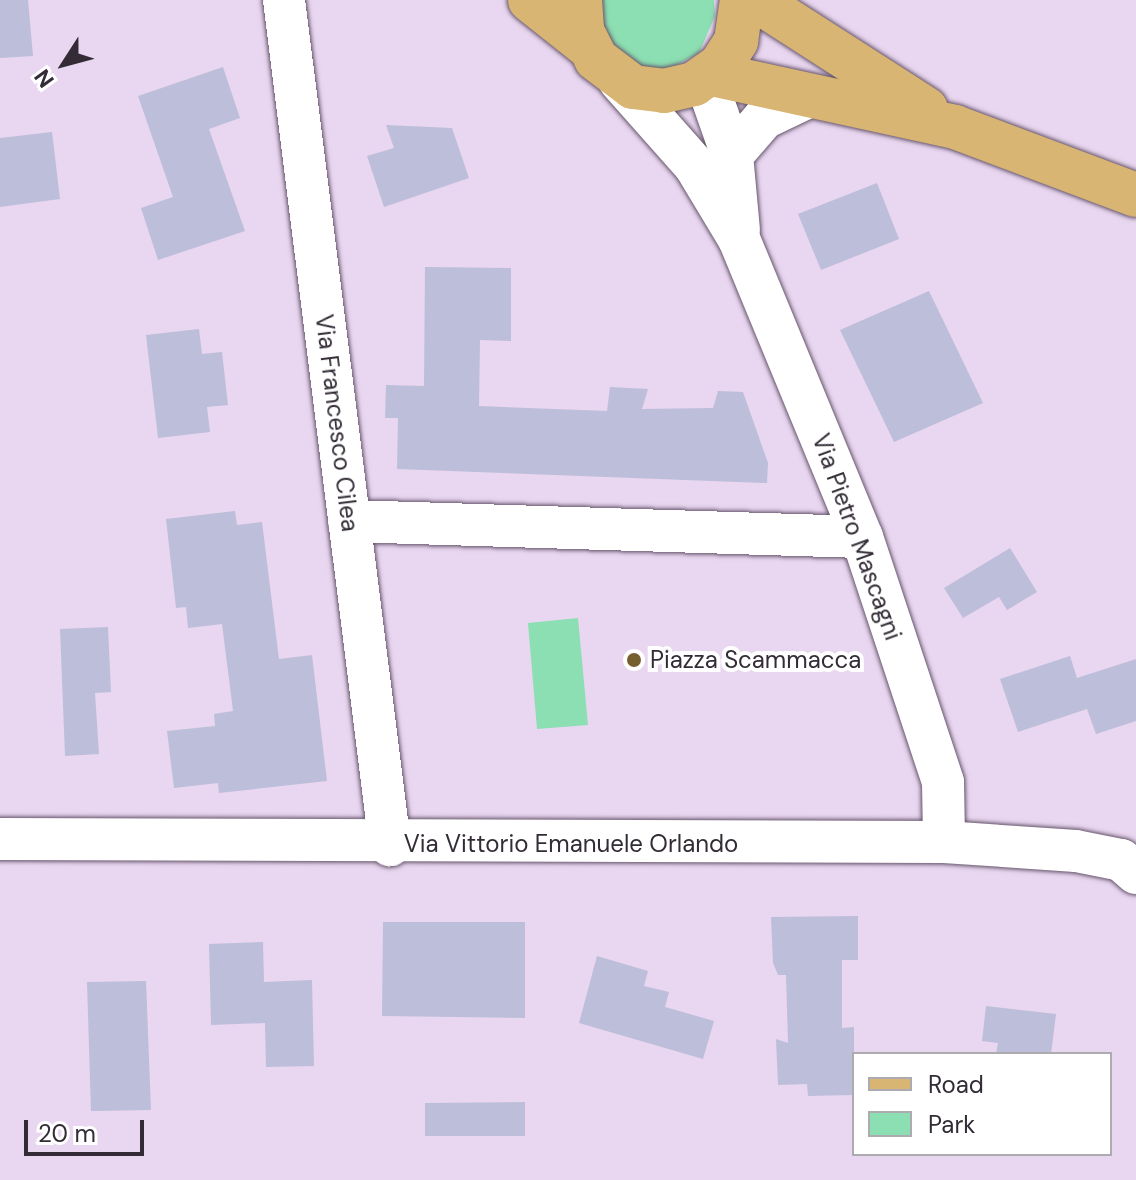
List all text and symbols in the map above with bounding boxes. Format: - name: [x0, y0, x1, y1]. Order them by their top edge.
- north arrow: [24, 24, 104, 104]
- text: N: [28, 63, 61, 93]
- street label: Via Francesco Cilea: [309, 313, 365, 533]
- street label: Via Pietro Mascagni: [806, 430, 908, 644]
- place label: Piazza Scammacca: [650, 646, 861, 674]
- marker: Piazza Scammacca: [625, 651, 643, 669]
- street label: Via Vittorio Emanuele Orlando: [404, 830, 738, 858]
- legend: [852, 1052, 1112, 1156]
- text: Road: [928, 1069, 984, 1100]
- scale bar: [28, 1104, 148, 1154]
- text: Park: [928, 1109, 975, 1140]
- text: 20 m: [38, 1118, 96, 1149]

